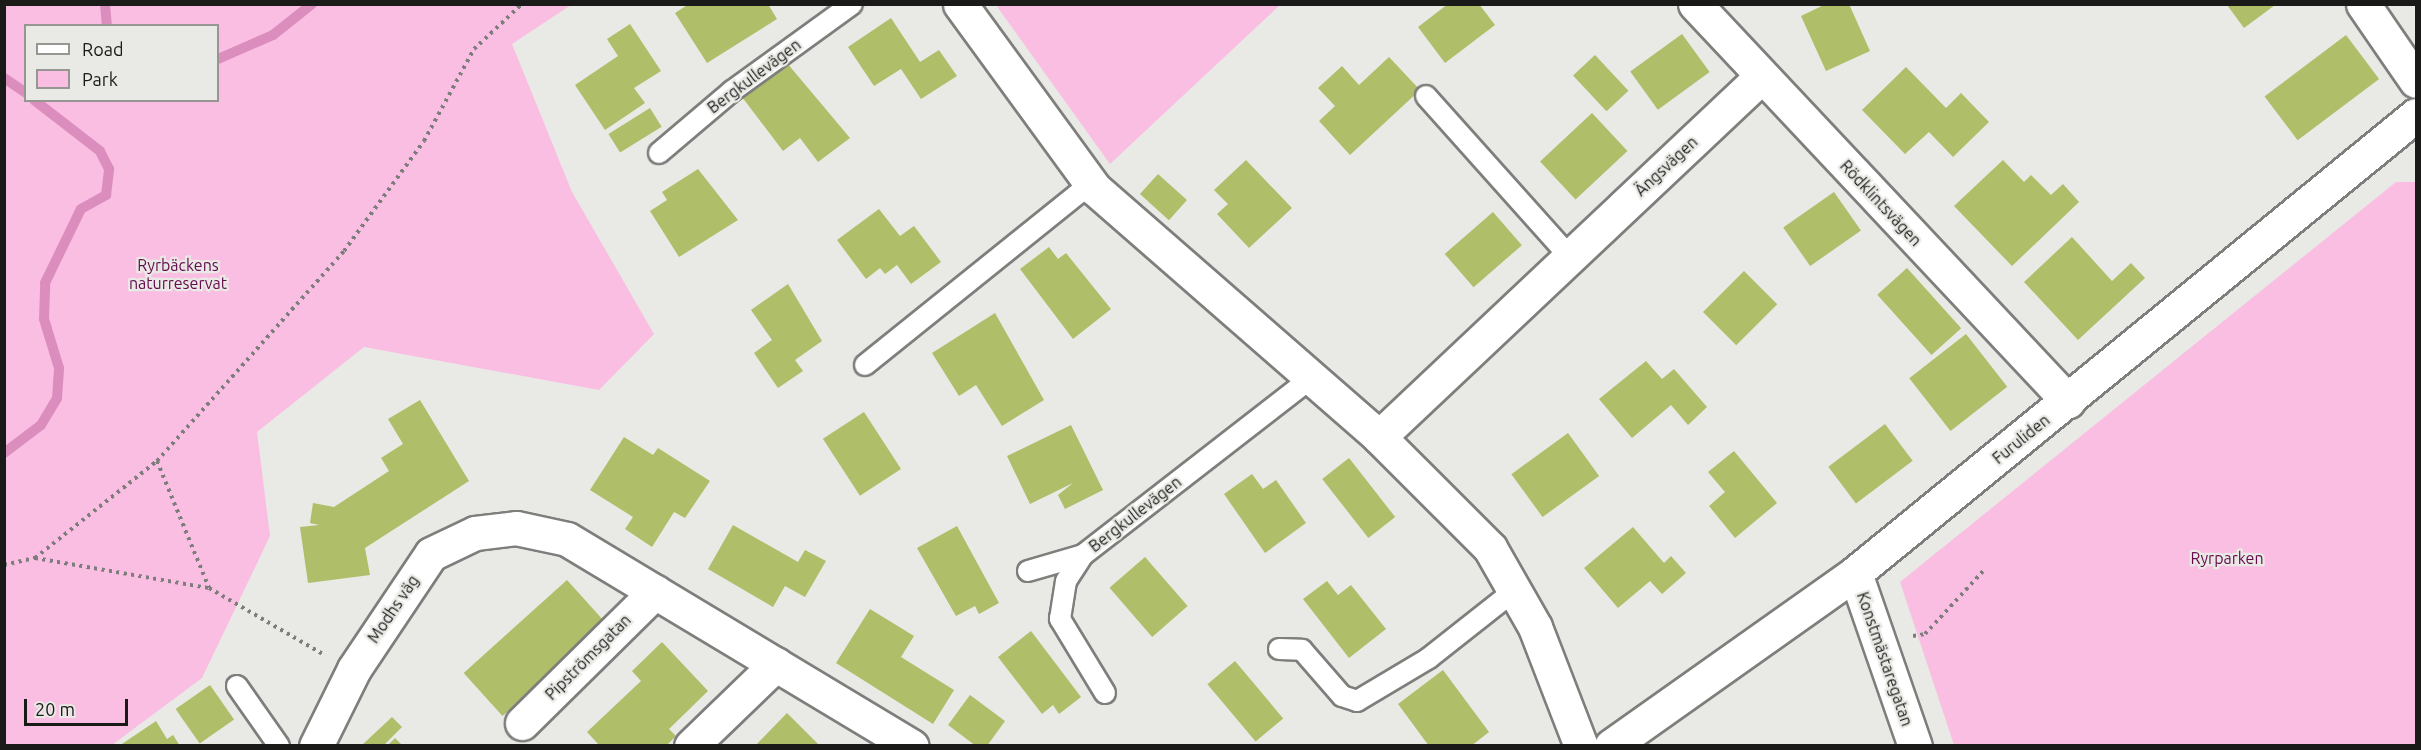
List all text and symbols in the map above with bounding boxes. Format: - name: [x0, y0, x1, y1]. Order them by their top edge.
- legend: [24, 24, 219, 102]
- street label: Bergkullevägen: [704, 35, 804, 117]
- text: Road: [82, 39, 124, 59]
- text: Park: [82, 69, 118, 89]
- street label: Ängsvägen: [1631, 132, 1701, 200]
- street label: Rödklintsvägen: [1836, 156, 1926, 250]
- park label: Ryrbäckens naturreservat: [129, 255, 227, 293]
- street label: Furuliden: [1989, 410, 2053, 468]
- street label: Bergkullevägen: [1085, 472, 1185, 556]
- park label: Ryrparken: [2190, 548, 2264, 568]
- street label: Modhs väg: [363, 571, 423, 647]
- street label: Konstmästaregatan: [1853, 589, 1917, 729]
- street label: Pipströmsgatan: [541, 610, 635, 704]
- scale bar: [27, 687, 130, 725]
- text: 20 m: [35, 699, 75, 719]

